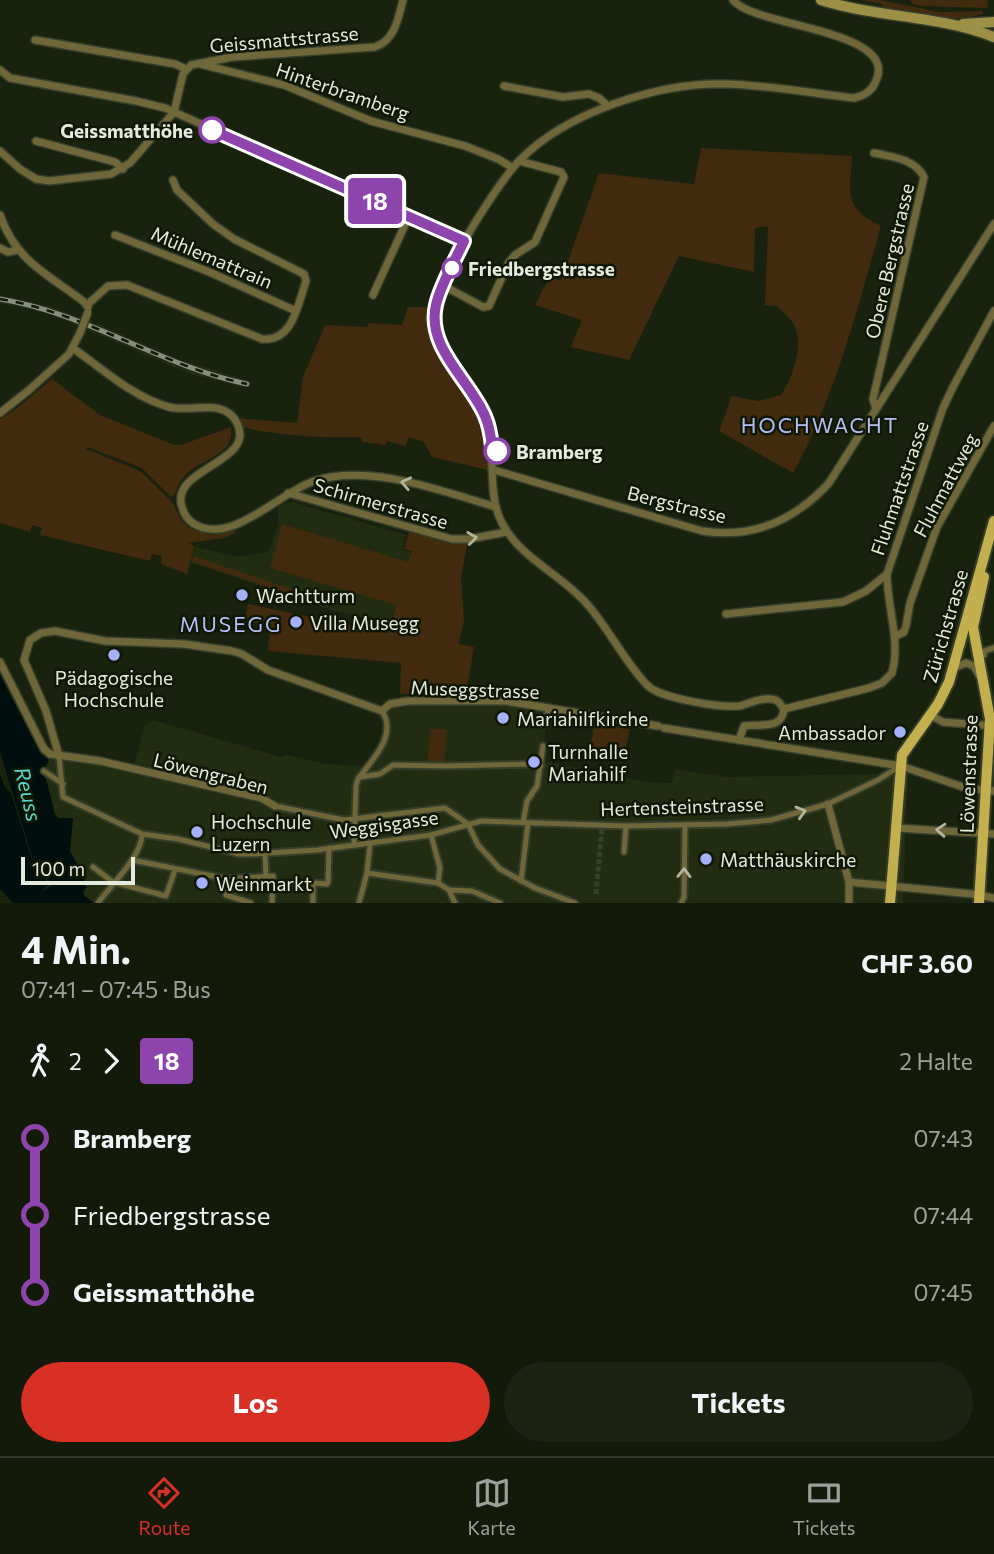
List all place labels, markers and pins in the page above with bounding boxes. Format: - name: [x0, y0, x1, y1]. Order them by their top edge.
- marker: Geissmatthöhe: [199, 117, 225, 143]
- place label: Geissmatthöhe: [60, 119, 193, 142]
- place label: Friedbergstrasse: [468, 257, 615, 280]
- marker: Friedbergstrasse: [442, 258, 462, 278]
- marker: Bramberg: [484, 438, 510, 464]
- place label: Bramberg: [516, 440, 603, 463]
- place label: Wachtturm: [256, 584, 355, 607]
- marker: Wachtturm: [234, 587, 250, 603]
- place label: Villa Musegg: [310, 611, 419, 634]
- marker: Villa Musegg: [288, 614, 304, 630]
- marker: Pädagogische Hochschule: [106, 647, 122, 663]
- place label: Pädagogische Hochschule: [55, 666, 173, 711]
- place label: Mariahilfkirche: [517, 707, 648, 730]
- marker: Mariahilfkirche: [495, 710, 511, 726]
- place label: Ambassador: [778, 721, 886, 744]
- marker: Ambassador: [892, 724, 908, 740]
- place label: Turnhalle Mariahilf: [548, 740, 628, 785]
- marker: Turnhalle Mariahilf: [526, 754, 542, 770]
- place label: Hochschule Luzern: [211, 810, 311, 855]
- marker: Hochschule Luzern: [189, 824, 205, 840]
- place label: Matthäuskirche: [720, 848, 856, 871]
- marker: Matthäuskirche: [698, 851, 714, 867]
- place label: Weinmarkt: [216, 872, 312, 895]
- marker: Weinmarkt: [194, 875, 210, 891]

